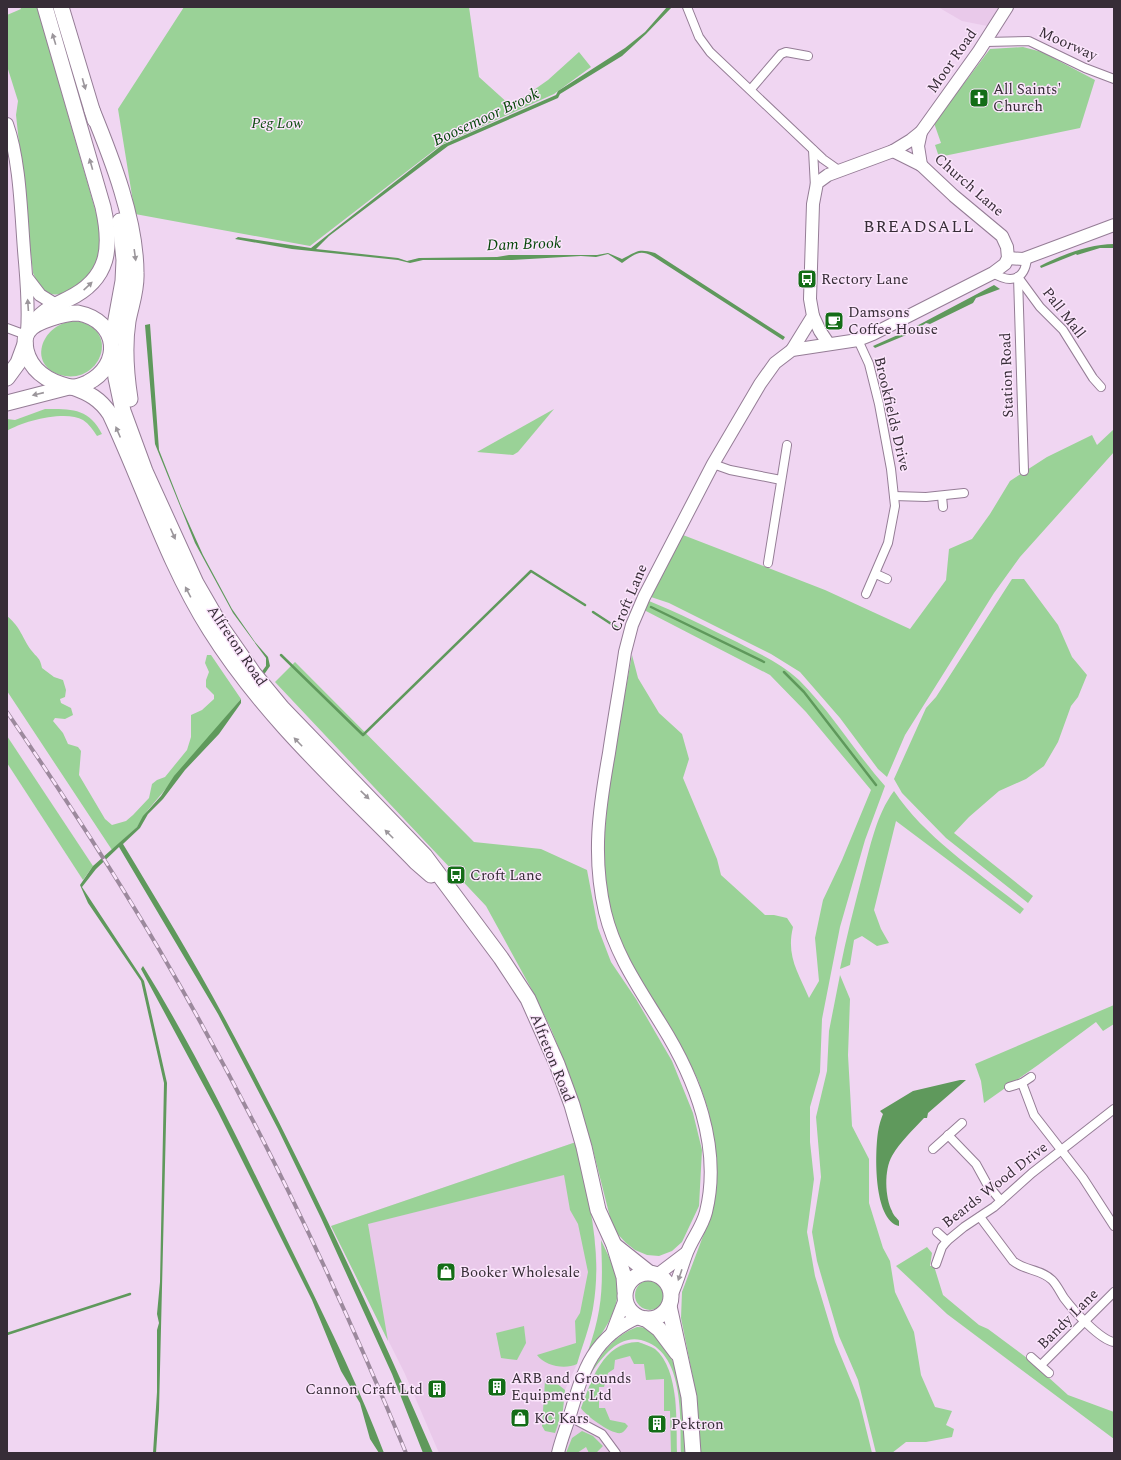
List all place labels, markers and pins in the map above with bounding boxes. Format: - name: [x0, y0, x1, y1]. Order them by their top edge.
- place label: All Saints' Church: [993, 78, 1061, 118]
- church icon: All Saints' Church: [968, 87, 990, 109]
- bus stop icon: Rectory Lane: [796, 268, 818, 290]
- place label: Rectory Lane: [821, 268, 908, 291]
- place label: Damsons Coffee House: [848, 301, 938, 341]
- cafe icon: Damsons Coffee House: [823, 310, 845, 332]
- bus stop icon: Croft Lane: [445, 864, 467, 886]
- place label: Croft Lane: [470, 864, 542, 887]
- shop icon: Booker Wholesale: [435, 1261, 457, 1283]
- place label: Booker Wholesale: [460, 1261, 580, 1284]
- place label: ARB and Grounds Equipment Ltd: [511, 1367, 632, 1407]
- building icon: ARB and Grounds Equipment Ltd: [486, 1376, 508, 1398]
- place label: Cannon Craft Ltd: [305, 1378, 423, 1401]
- building icon: Cannon Craft Ltd: [426, 1378, 448, 1400]
- shop icon: KC Kars: [509, 1407, 531, 1429]
- place label: KC Kars: [534, 1407, 589, 1430]
- building icon: Pektron: [646, 1413, 668, 1435]
- place label: Pektron: [671, 1413, 724, 1436]

